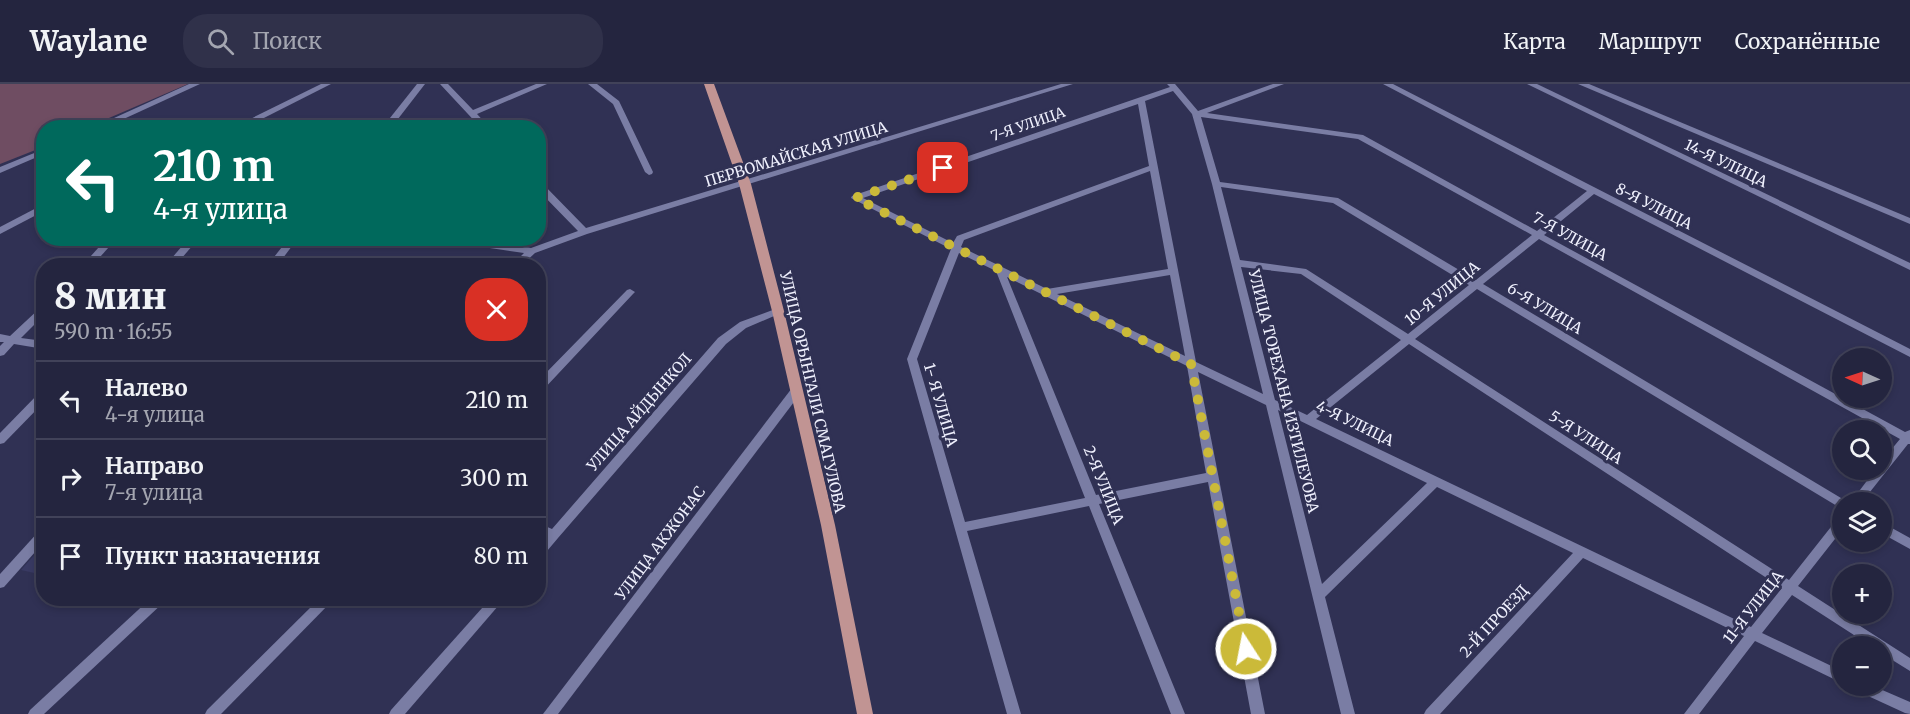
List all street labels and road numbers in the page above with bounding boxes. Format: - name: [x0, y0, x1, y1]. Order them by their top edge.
- street label: 7-Я УЛИЦА: [989, 103, 1068, 145]
- street label: ПЕРВОМАЙСКАЯ УЛИЦА: [702, 116, 890, 191]
- street label: 14-Я УЛИЦА: [1681, 135, 1771, 191]
- street label: 8-Я УЛИЦА: [1612, 179, 1696, 234]
- street label: 7-Я УЛИЦА: [1529, 208, 1611, 265]
- street label: 10-Я УЛИЦА: [1401, 257, 1484, 329]
- street label: УЛИЦА ТОРЕХАНА ИЗТИЛЕУОВА: [1244, 266, 1324, 515]
- street label: УЛИЦА ОРЫНГАЛИ СМАГУЛОВА: [776, 268, 850, 515]
- street label: 6-Я УЛИЦА: [1504, 278, 1586, 338]
- street label: УЛИЦА АЙДЫНКОЛ: [581, 348, 695, 476]
- street label: 1- Я УЛИЦА: [920, 361, 962, 449]
- street label: 4-Я УЛИЦА: [1313, 396, 1397, 450]
- street label: 5-Я УЛИЦА: [1546, 406, 1627, 468]
- street label: 2-Я УЛИЦА: [1080, 443, 1129, 527]
- street label: УЛИЦА АКЖОНАС: [610, 482, 709, 604]
- street label: 11-Я УЛИЦА: [1719, 566, 1788, 647]
- street label: 2-Й ПРОЕЗД: [1455, 580, 1533, 661]

